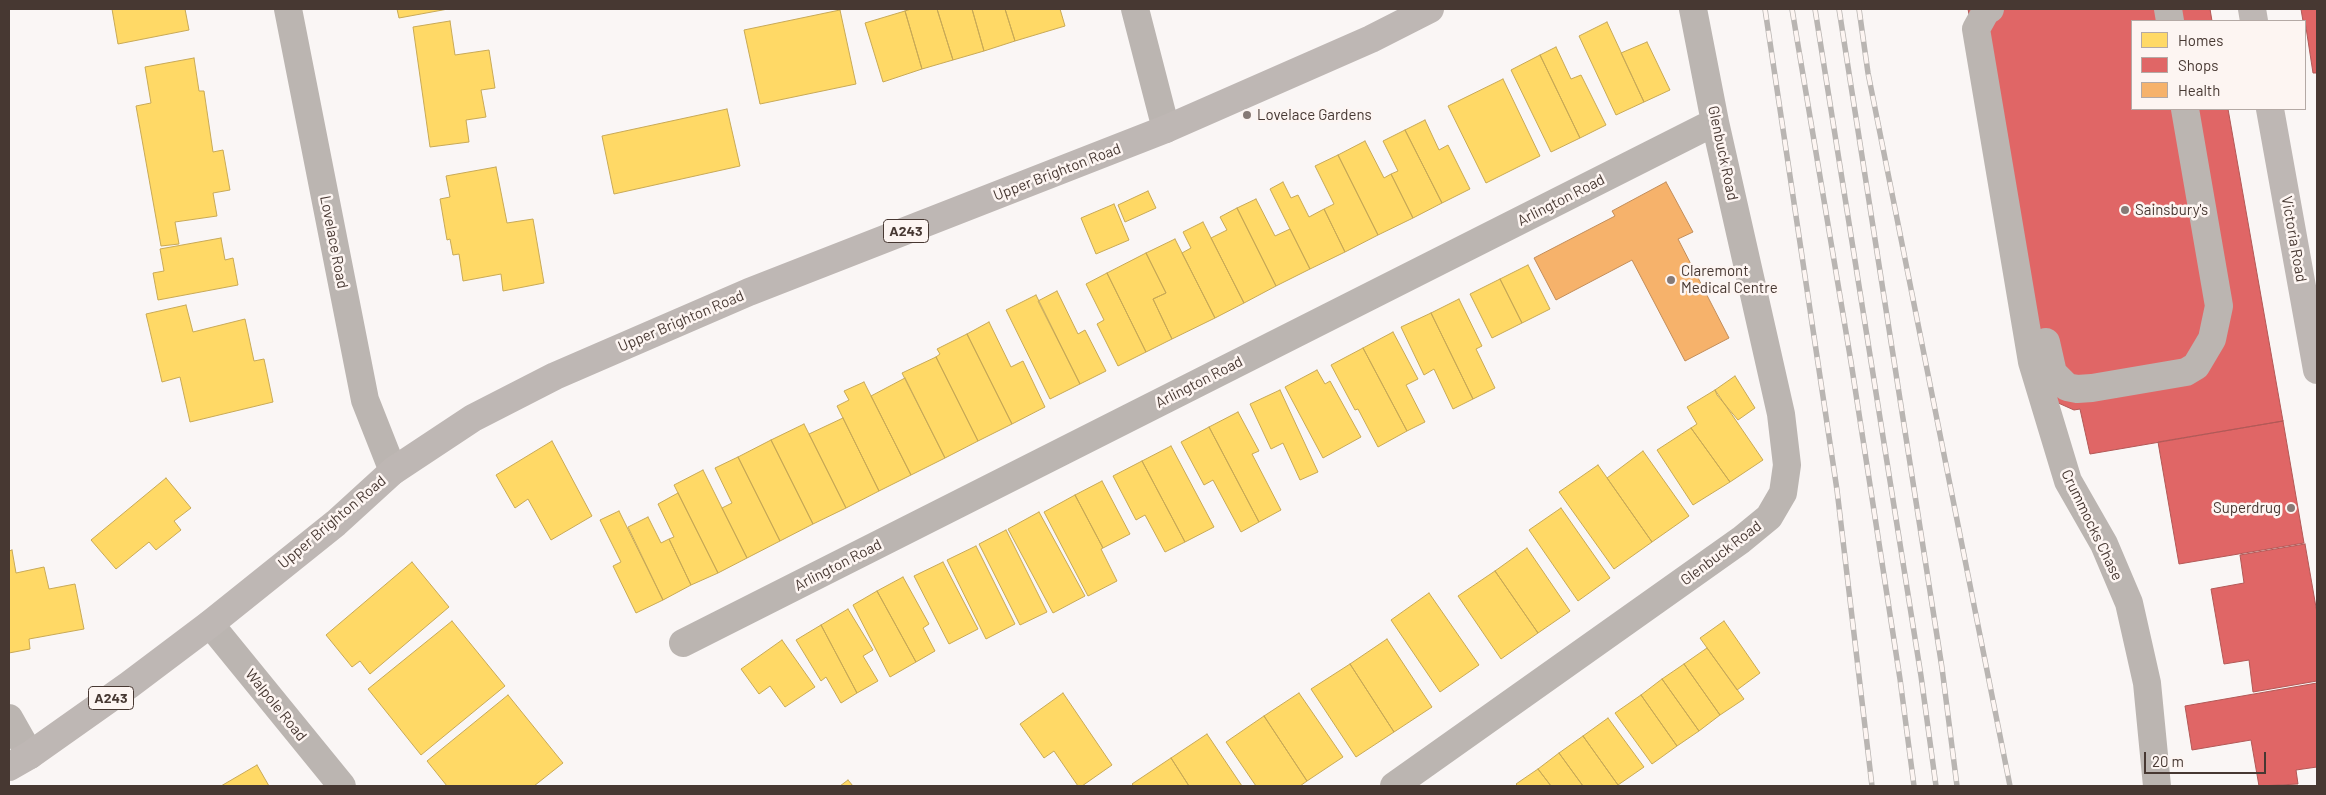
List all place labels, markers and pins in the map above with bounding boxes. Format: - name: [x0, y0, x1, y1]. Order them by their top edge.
- place label: Lovelace Gardens: [1257, 106, 1372, 124]
- marker: Lovelace Gardens: [1241, 109, 1253, 121]
- place label: Sainsbury's: [2135, 201, 2208, 219]
- marker: Sainsbury's: [2119, 204, 2131, 216]
- place label: Claremont Medical Centre: [1681, 262, 1778, 297]
- marker: Claremont Medical Centre: [1665, 274, 1677, 286]
- place label: Superdrug: [2213, 499, 2281, 517]
- marker: Superdrug: [2285, 502, 2297, 514]

